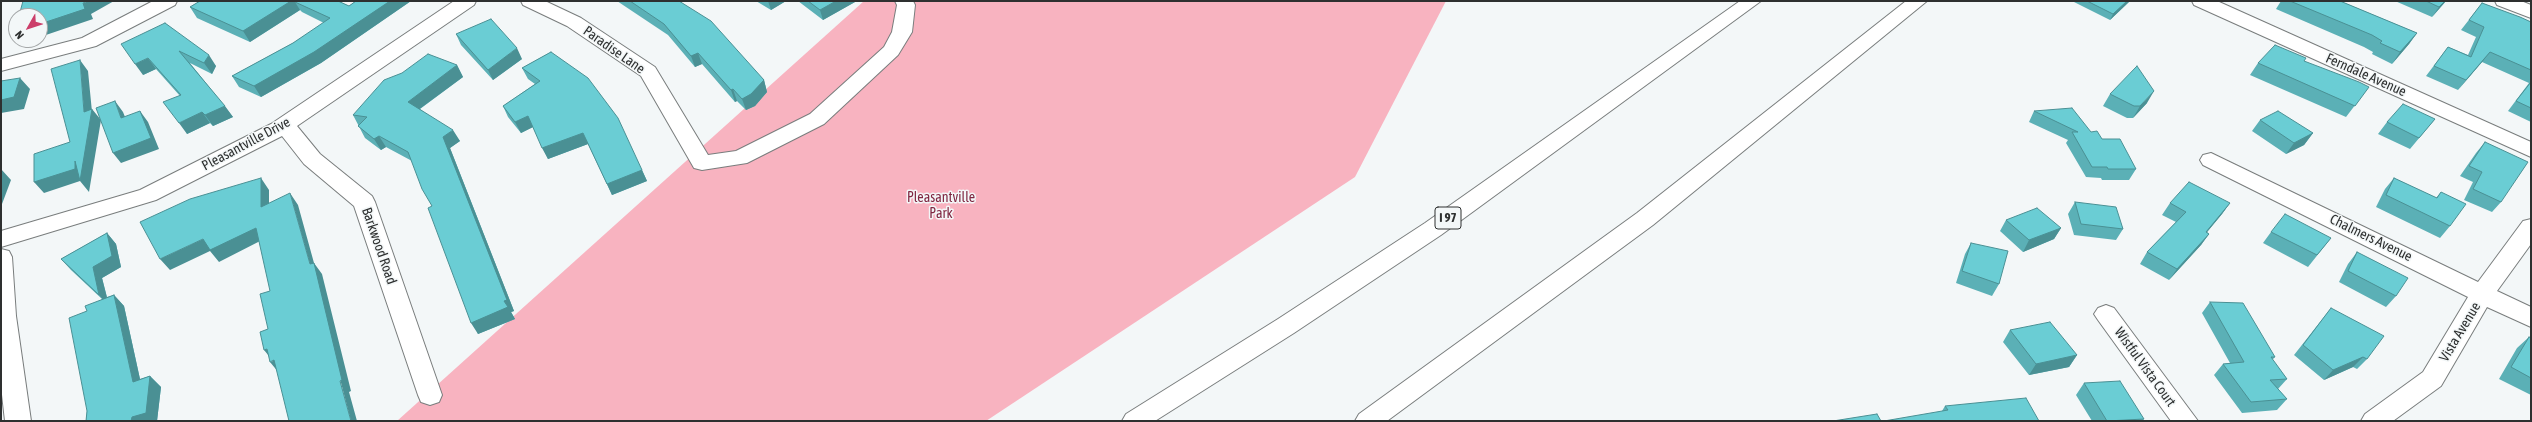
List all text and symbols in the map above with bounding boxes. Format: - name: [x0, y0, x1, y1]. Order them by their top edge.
- north arrow: [8, 8, 48, 48]
- street label: Paradise Lane: [580, 23, 648, 77]
- text: N: [13, 29, 26, 41]
- street label: Ferndale Avenue: [2323, 50, 2409, 100]
- street label: Pleasantville Drive: [199, 114, 293, 174]
- park label: Pleasantville Park: [907, 190, 975, 222]
- street label: Barkwood Road: [358, 205, 400, 287]
- road number: I 97: [1435, 207, 1461, 229]
- street label: Chalmers Avenue: [2327, 211, 2415, 265]
- street label: Vista Avenue: [2436, 299, 2484, 365]
- street label: Wistful Vista Court: [2111, 324, 2179, 410]

